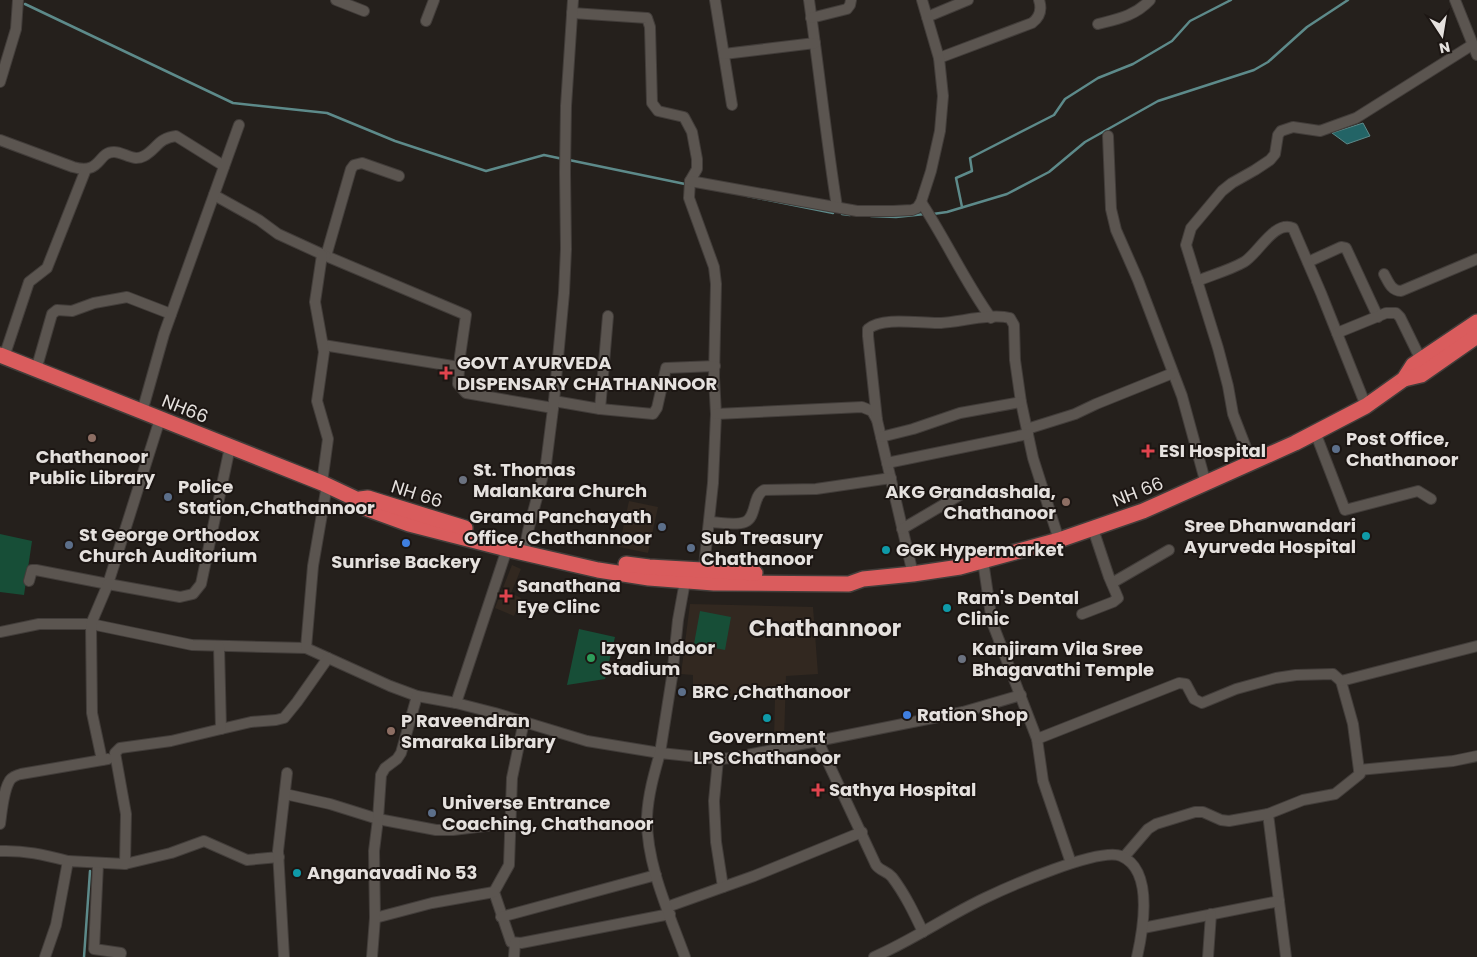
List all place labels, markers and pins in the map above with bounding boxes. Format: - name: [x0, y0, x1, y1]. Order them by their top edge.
- place label: GOVT AYURVEDA DISPENSARY CHATHANNOOR: [457, 350, 718, 396]
- marker: GOVT AYURVEDA DISPENSARY CHATHANNOOR: [439, 366, 453, 380]
- place label: Post Office, Chathanoor: [1346, 426, 1459, 472]
- marker: Chathanoor Public Library: [86, 432, 98, 444]
- place label: ESI Hospital: [1159, 438, 1266, 463]
- marker: Post Office, Chathanoor: [1330, 443, 1342, 455]
- place label: Chathanoor Public Library: [29, 444, 156, 490]
- marker: ESI Hospital: [1141, 444, 1155, 458]
- place label: St. Thomas Malankara Church: [473, 457, 647, 503]
- place label: Police Station,Chathannoor: [178, 474, 375, 520]
- marker: St. Thomas Malankara Church: [457, 474, 469, 486]
- place label: AKG Grandashala, Chathanoor: [885, 479, 1056, 525]
- marker: Police Station,Chathannoor: [162, 491, 174, 503]
- marker: AKG Grandashala, Chathanoor: [1060, 496, 1072, 508]
- place label: Grama Panchayath Office, Chathannoor: [464, 504, 652, 550]
- place label: Sree Dhanwandari Ayurveda Hospital: [1184, 513, 1356, 559]
- marker: Grama Panchayath Office, Chathannoor: [656, 521, 668, 533]
- place label: St George Orthodox Church Auditorium: [79, 522, 260, 568]
- place label: Sub Treasury Chathanoor: [701, 525, 824, 571]
- marker: Sree Dhanwandari Ayurveda Hospital: [1360, 530, 1372, 542]
- marker: Sunrise Backery: [400, 537, 412, 549]
- place label: GGK Hypermarket: [896, 537, 1064, 562]
- marker: St George Orthodox Church Auditorium: [63, 539, 75, 551]
- marker: Sub Treasury Chathanoor: [685, 542, 697, 554]
- marker: GGK Hypermarket: [880, 544, 892, 556]
- place label: Sunrise Backery: [331, 549, 481, 574]
- place label: Sanathana Eye Clinc: [517, 573, 621, 619]
- place label: Ram's Dental Clinic: [957, 585, 1079, 631]
- marker: Sanathana Eye Clinc: [499, 589, 513, 603]
- marker: Ram's Dental Clinic: [941, 602, 953, 614]
- place label: Izyan Indoor Stadium: [601, 635, 715, 681]
- place label: Kanjiram Vila Sree Bhagavathi Temple: [972, 636, 1154, 682]
- marker: Izyan Indoor Stadium: [585, 652, 597, 664]
- marker: Kanjiram Vila Sree Bhagavathi Temple: [956, 653, 968, 665]
- place label: BRC ,Chathanoor: [692, 679, 851, 704]
- marker: BRC ,Chathanoor: [676, 686, 688, 698]
- place label: Ration Shop: [917, 702, 1028, 727]
- place label: P Raveendran Smaraka Library: [401, 708, 556, 754]
- marker: Ration Shop: [901, 709, 913, 721]
- marker: Government LPS Chathanoor: [761, 712, 773, 724]
- place label: Government LPS Chathanoor: [693, 724, 841, 770]
- marker: P Raveendran Smaraka Library: [385, 725, 397, 737]
- place label: Sathya Hospital: [829, 777, 976, 802]
- marker: Sathya Hospital: [811, 783, 825, 797]
- place label: Universe Entrance Coaching, Chathanoor: [442, 790, 654, 836]
- marker: Universe Entrance Coaching, Chathanoor: [426, 807, 438, 819]
- place label: Anganavadi No 53: [307, 860, 477, 885]
- marker: Anganavadi No 53: [291, 867, 303, 879]

